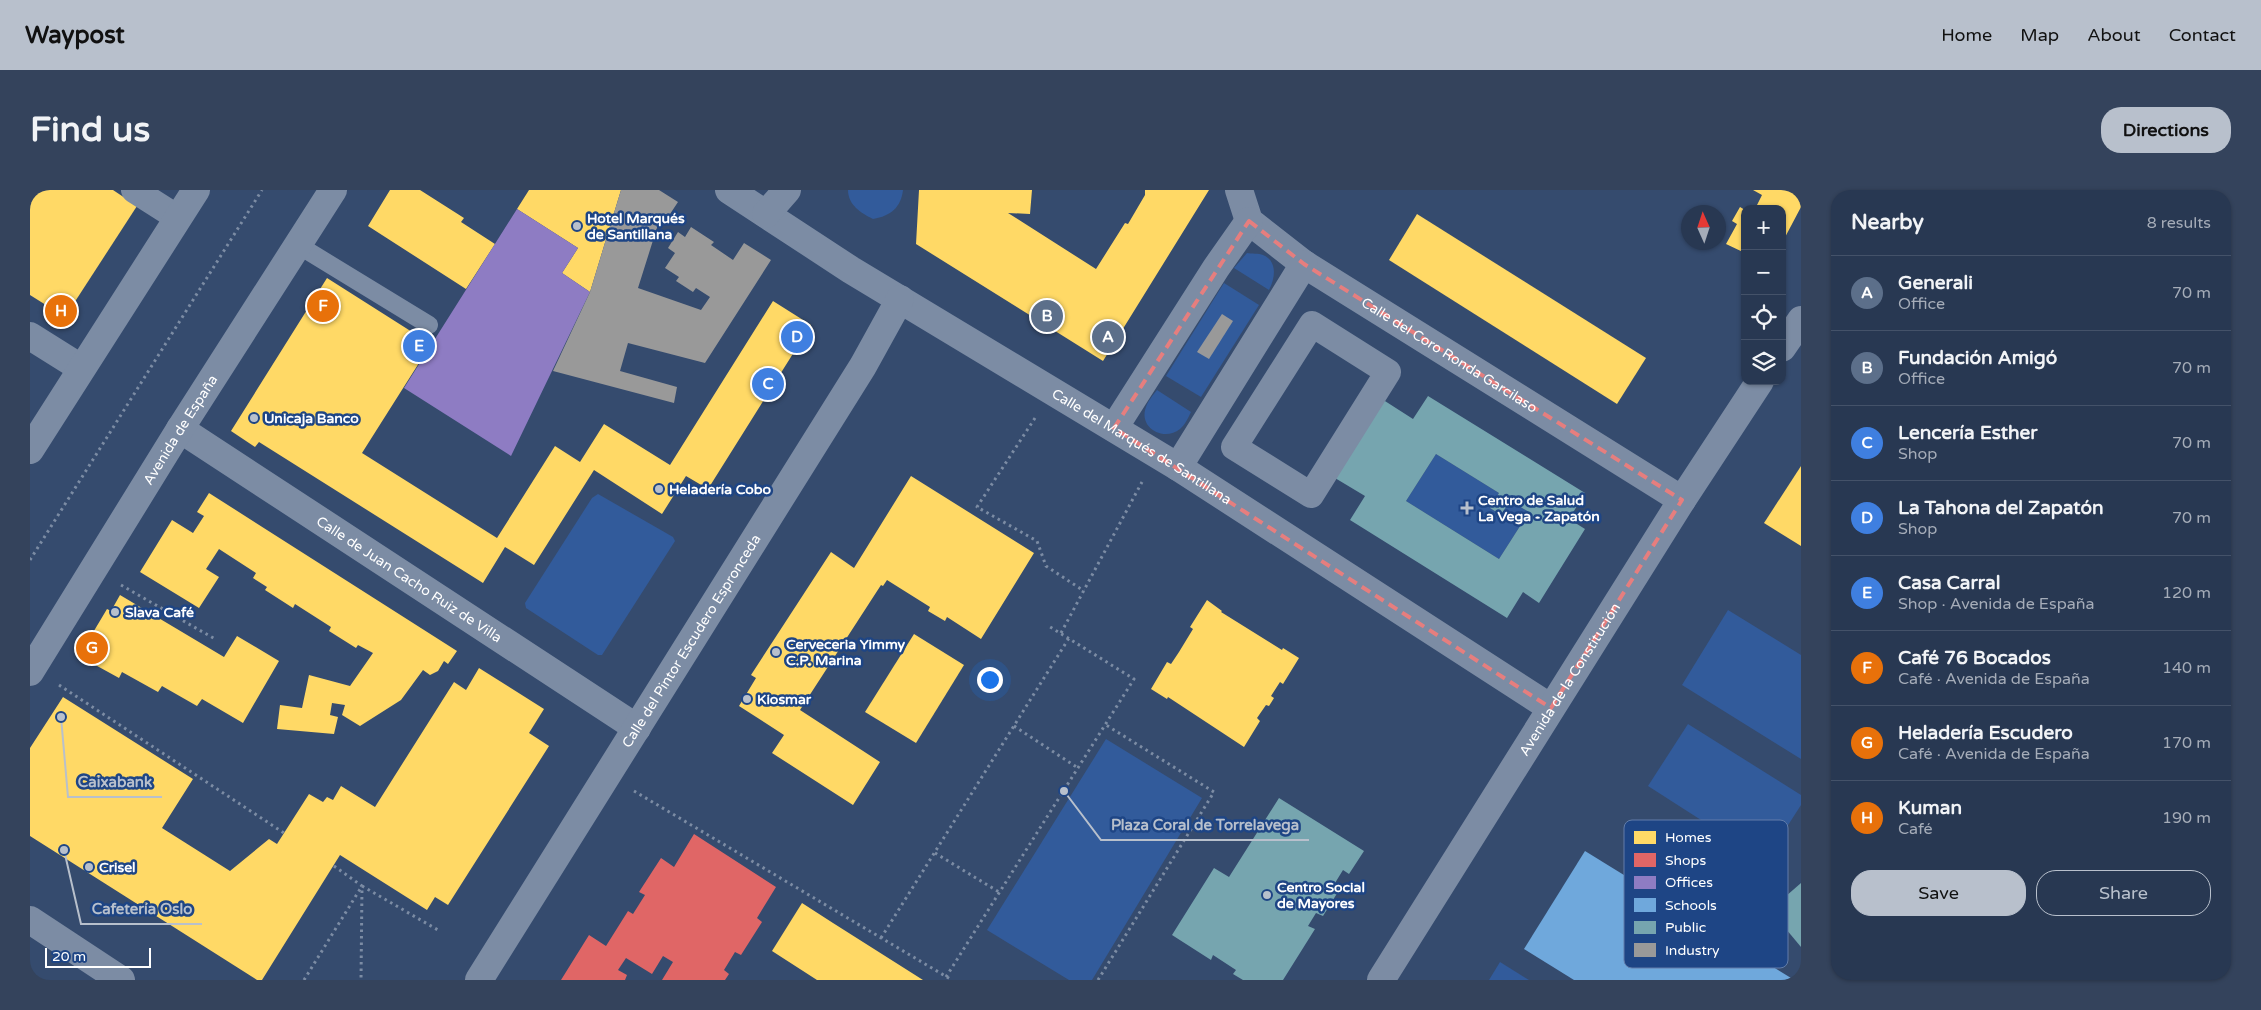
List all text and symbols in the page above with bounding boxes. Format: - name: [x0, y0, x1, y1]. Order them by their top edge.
- text: Waypost: [25, 21, 125, 50]
- text: Home: [1941, 24, 1992, 46]
- text: Map: [2020, 24, 2059, 46]
- text: About: [2087, 24, 2141, 46]
- text: Contact: [2169, 24, 2236, 46]
- button: Directions: [2101, 107, 2231, 153]
- text: Find us: [30, 109, 150, 151]
- north arrow: [1681, 205, 1726, 250]
- map controls: [1741, 205, 1786, 385]
- button: +: [1741, 205, 1786, 250]
- place label: Hotel Marqués de Santillana: [587, 210, 685, 243]
- text: Nearby: [1851, 210, 1924, 235]
- text: 8 results: [2147, 213, 2211, 233]
- marker: Hotel Marqués de Santillana: [571, 220, 583, 232]
- button: −: [1741, 250, 1786, 295]
- text: Generali: [1898, 272, 1973, 294]
- text: A: [1861, 283, 1873, 303]
- text: 70 m: [2172, 283, 2211, 303]
- pin: F: [307, 287, 339, 325]
- pin: H: [45, 292, 77, 330]
- street label: Calle del Coro Ronda Garcilaso: [1359, 294, 1541, 416]
- text: Office: [1898, 294, 1945, 314]
- button: locate: [1741, 295, 1786, 340]
- pin: B: [1031, 297, 1063, 335]
- pin: D: [781, 318, 813, 356]
- pin: A: [1092, 318, 1124, 356]
- pin: E: [403, 327, 435, 365]
- button: layers: [1741, 340, 1786, 385]
- text: Fundación Amigó: [1898, 347, 2057, 369]
- text: B: [1861, 358, 1873, 378]
- text: 70 m: [2172, 358, 2211, 378]
- pin: C: [752, 365, 784, 403]
- text: Office: [1898, 369, 1945, 389]
- street label: Avenida de España: [139, 372, 221, 488]
- street label: Calle del Marqués de Santillana: [1049, 385, 1235, 508]
- place label: Unicaja Banco: [264, 410, 359, 427]
- marker: Unicaja Banco: [248, 412, 260, 424]
- text: Lencería Esther: [1898, 422, 2038, 444]
- text: C: [1861, 433, 1873, 453]
- text: 70 m: [2172, 433, 2211, 453]
- text: Shop: [1898, 444, 1937, 464]
- place label: Heladería Cobo: [669, 481, 772, 498]
- marker: Heladería Cobo: [653, 483, 665, 495]
- place label: Centro de Salud La Vega - Zapatón: [1478, 492, 1600, 525]
- text: La Tahona del Zapatón: [1898, 497, 2104, 519]
- marker: Centro de Salud La Vega - Zapatón: [1460, 501, 1474, 515]
- text: D: [1861, 508, 1873, 528]
- text: 70 m: [2172, 508, 2211, 528]
- street label: Calle de Juan Cacho Ruiz de Villa: [313, 512, 505, 646]
- text: Shop: [1898, 519, 1937, 539]
- street label: Calle del Pintor Escudero Espronceda: [618, 531, 764, 751]
- text: Casa Carral: [1898, 572, 2000, 594]
- text: E: [1862, 583, 1872, 603]
- text: 120 m: [2162, 583, 2211, 603]
- text: Shop · Avenida de España: [1898, 594, 2094, 614]
- street label: Avenida de la Constitución: [1515, 600, 1624, 759]
- place label: Slava Café: [125, 604, 194, 621]
- marker: Slava Café: [109, 606, 121, 618]
- pin: G: [76, 629, 108, 667]
- place label: Cerveceria Yimmy C.P. Marina: [786, 636, 906, 669]
- marker: Cerveceria Yimmy C.P. Marina: [770, 646, 782, 658]
- text: Café 76 Bocados: [1898, 647, 2051, 669]
- text: F: [1862, 658, 1872, 678]
- text: 140 m: [2162, 658, 2211, 678]
- your location: [977, 667, 1003, 693]
- text: Café · Avenida de España: [1898, 669, 2090, 689]
- place label: Kiosmar: [757, 691, 812, 708]
- marker: Kiosmar: [741, 693, 753, 705]
- text: Heladería Escudero: [1898, 722, 2073, 744]
- text: G: [1861, 733, 1873, 753]
- text: 170 m: [2162, 733, 2211, 753]
- text: Café · Avenida de España: [1898, 744, 2090, 764]
- callout: Caixabank: [68, 767, 162, 797]
- text: Caixabank: [78, 773, 152, 791]
- text: Kuman: [1898, 797, 1962, 819]
- text: H: [1861, 808, 1873, 828]
- text: 190 m: [2162, 808, 2211, 828]
- callout: Plaza Coral de Torrelavega: [1101, 810, 1309, 840]
- text: Plaza Coral de Torrelavega: [1111, 816, 1299, 835]
- text: Café: [1898, 819, 1933, 839]
- legend: [1624, 820, 1788, 968]
- text: Homes: [1665, 829, 1712, 846]
- text: Shops: [1665, 852, 1706, 869]
- place label: Crisel: [99, 859, 136, 876]
- marker: Crisel: [83, 861, 95, 873]
- button: Save: [1851, 870, 2026, 916]
- button: Share: [2036, 870, 2211, 916]
- text: Offices: [1665, 874, 1713, 891]
- place label: Centro Social de Mayores: [1277, 879, 1365, 912]
- marker: Centro Social de Mayores: [1261, 889, 1273, 901]
- callout: Cafetería Oslo: [81, 894, 202, 924]
- text: Schools: [1665, 897, 1717, 914]
- text: Cafetería Oslo: [92, 900, 192, 918]
- text: Public: [1665, 919, 1706, 936]
- text: Industry: [1665, 942, 1720, 959]
- scale bar: [45, 945, 151, 968]
- text: 20 m: [52, 948, 86, 965]

